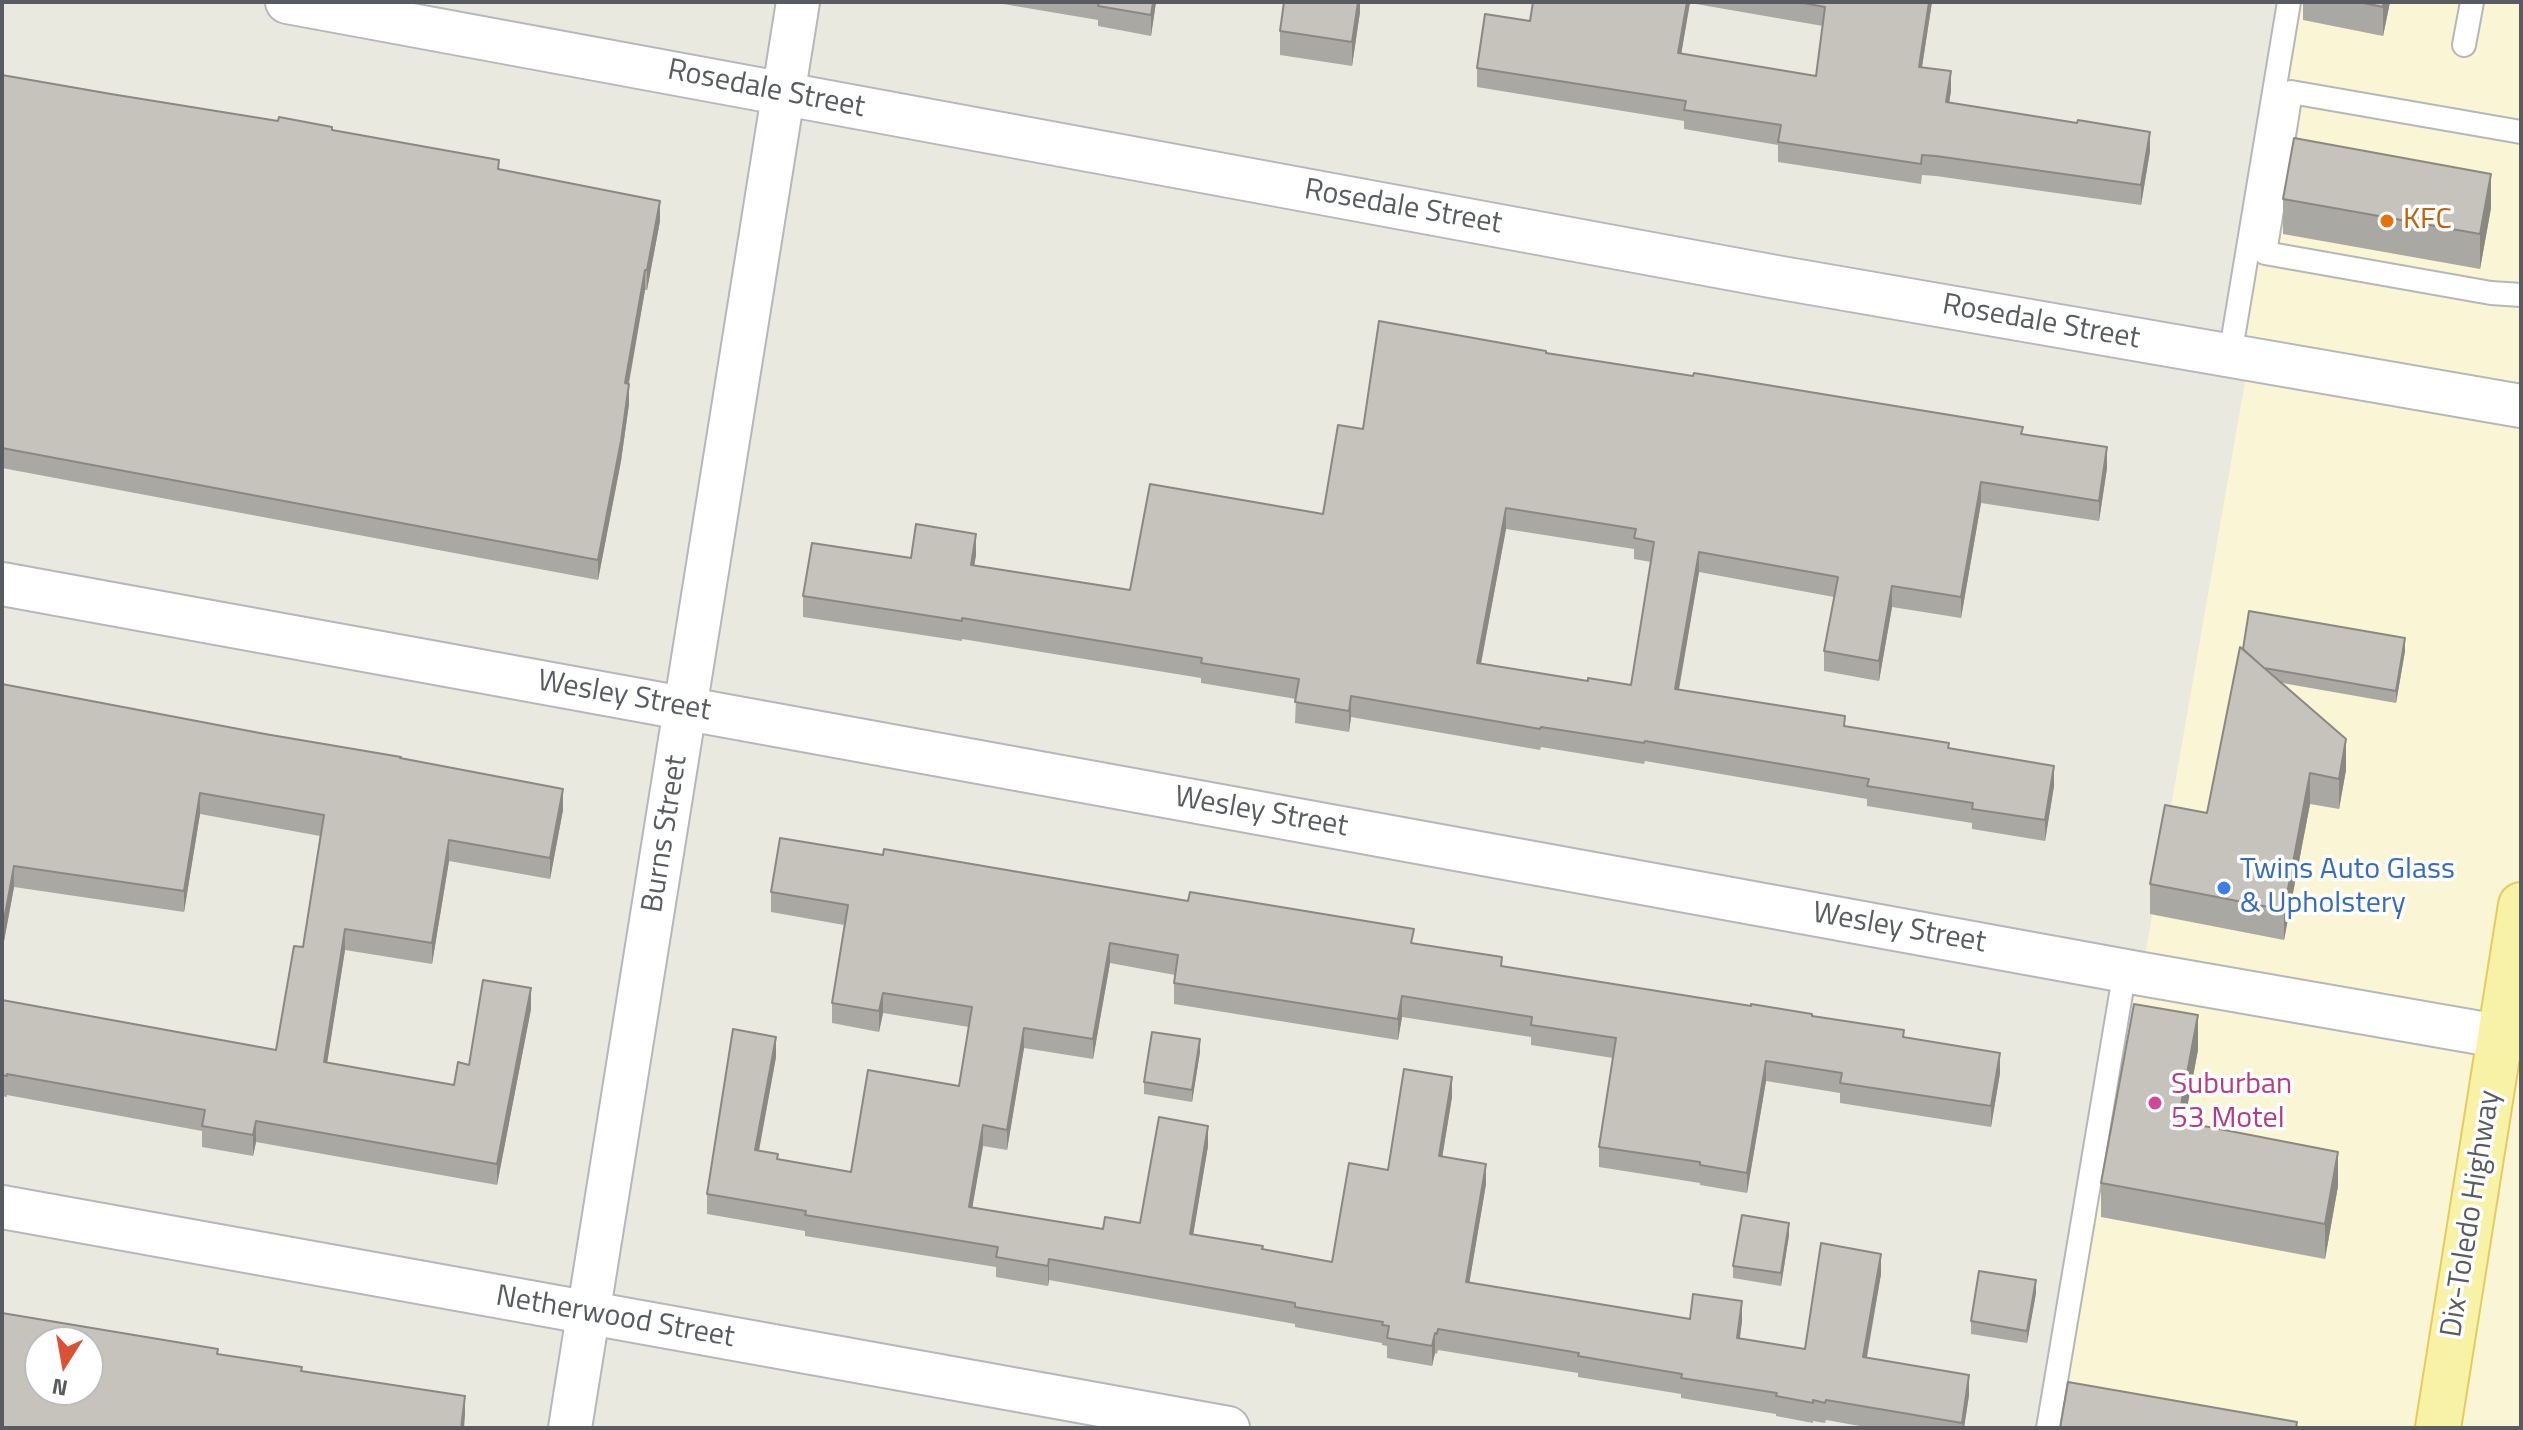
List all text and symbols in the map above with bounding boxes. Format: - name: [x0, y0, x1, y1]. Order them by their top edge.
- street label: Rosedale Street: [664, 53, 868, 127]
- street label: Rosedale Street: [1301, 173, 1505, 243]
- place label: KFC: [2403, 203, 2452, 239]
- marker: KFC: [2378, 212, 2396, 230]
- street label: Rosedale Street: [1939, 288, 2143, 358]
- street label: Wesley Street: [535, 664, 713, 730]
- street label: Burns Street: [636, 753, 696, 915]
- street label: Wesley Street: [1172, 780, 1350, 846]
- place label: Twins Auto Glass & Upholstery: [2240, 853, 2455, 924]
- marker: Twins Auto Glass & Upholstery: [2215, 879, 2233, 897]
- street label: Wesley Street: [1810, 896, 1988, 962]
- place label: Suburban 53 Motel: [2171, 1068, 2292, 1138]
- street label: Dix-Toledo Highway: [2435, 1088, 2509, 1340]
- marker: Suburban 53 Motel: [2146, 1094, 2164, 1112]
- street label: Netherwood Street: [493, 1279, 737, 1357]
- north arrow: [24, 1326, 104, 1406]
- text: N: [49, 1369, 71, 1406]

